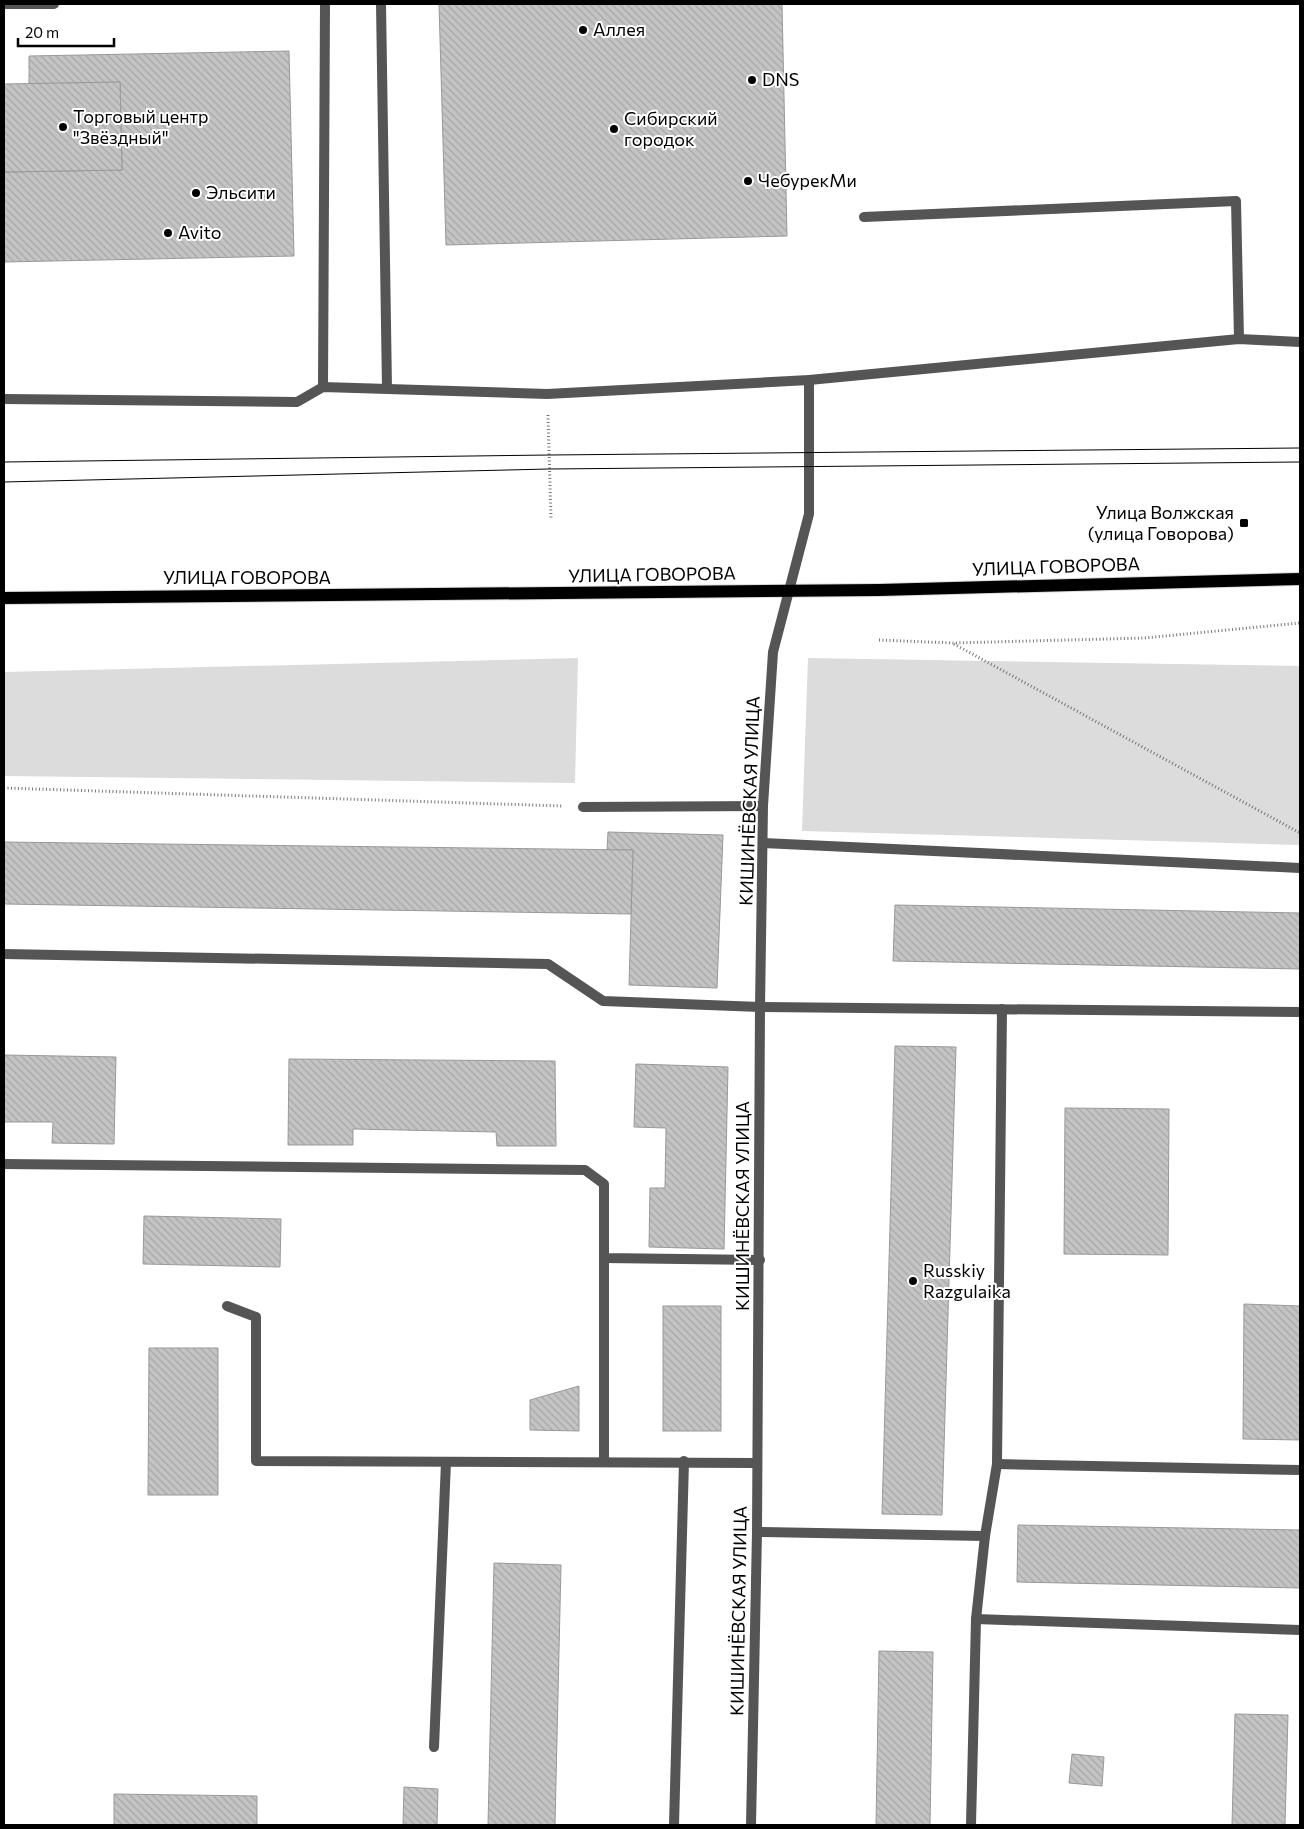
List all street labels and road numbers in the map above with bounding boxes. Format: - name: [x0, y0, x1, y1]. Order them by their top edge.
- street label: УЛИЦА ГОВОРОВА: [972, 552, 1140, 580]
- street label: УЛИЦА ГОВОРОВА: [568, 562, 736, 586]
- street label: УЛИЦА ГОВОРОВА: [163, 566, 331, 588]
- street label: КИШИНЁВСКАЯ УЛИЦА: [734, 696, 764, 906]
- street label: КИШИНЁВСКАЯ УЛИЦА: [731, 1101, 753, 1311]
- street label: КИШИНЁВСКАЯ УЛИЦА: [725, 1506, 751, 1716]

